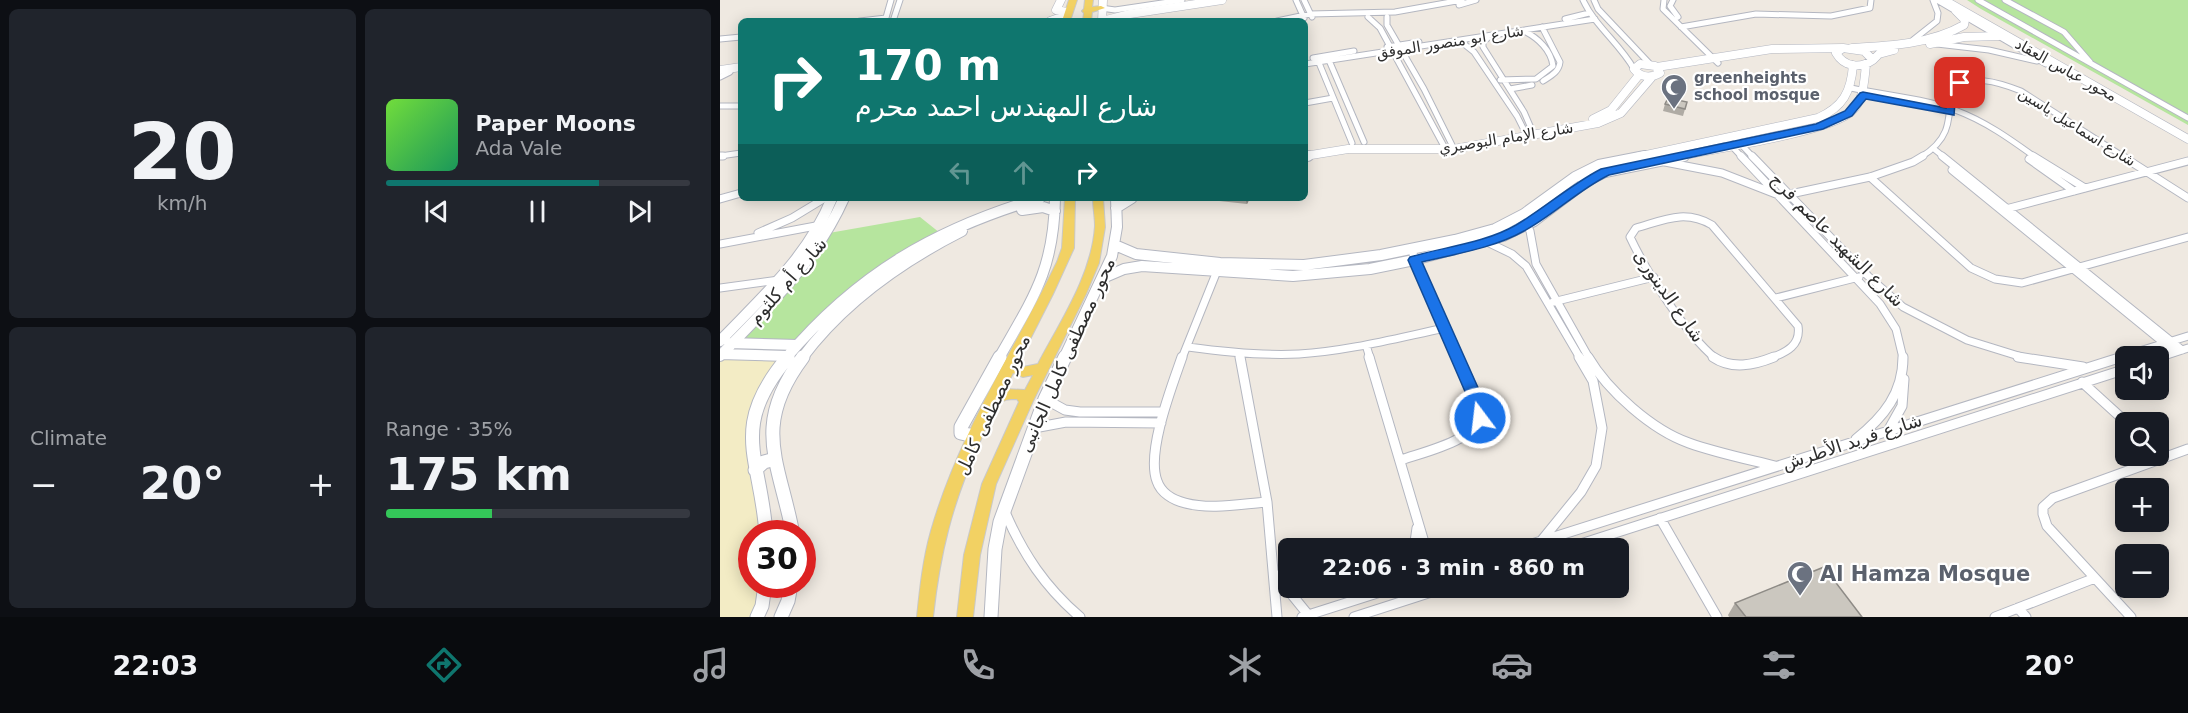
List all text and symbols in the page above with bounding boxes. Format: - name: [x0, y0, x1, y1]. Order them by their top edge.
- street label: شارع ابو منصور الموفق: [1375, 21, 1525, 63]
- street label: محور عباس العقاد: [2012, 35, 2120, 105]
- text: 170 m: [855, 41, 1001, 90]
- icon: right: [756, 42, 834, 120]
- pin: [1934, 57, 1985, 108]
- icon: arrive: [1943, 66, 1976, 99]
- place label: greenheights school mosque: [1694, 69, 1820, 104]
- mosque icon: greenheights school mosque: [1659, 72, 1689, 110]
- street label: شارع اسماعيل ياسين: [2015, 84, 2139, 170]
- text: شارع المهندس احمد محرم: [855, 91, 1157, 122]
- text: 20: [128, 107, 237, 197]
- text: Paper Moons: [476, 111, 636, 136]
- street label: شارع الإمام البوصيري: [1438, 118, 1575, 158]
- text: Ada Vale: [476, 136, 562, 160]
- icon: left: [944, 156, 977, 189]
- icon: ahead: [1007, 156, 1040, 189]
- icon: right: [1070, 156, 1103, 189]
- street label: شارع الشهيد عاصم فرج: [1765, 168, 1909, 312]
- text: km/h: [157, 191, 207, 215]
- icon: previous: [420, 195, 453, 228]
- icon: pause: [521, 195, 554, 228]
- icon: next: [623, 195, 656, 228]
- street label: شارع أم كلثوم: [744, 232, 832, 329]
- street label: شارع الدينورى: [1629, 245, 1709, 347]
- street label: محور مصطفى كامل الجانبى: [1014, 254, 1120, 456]
- street label: محور مصطفى كامل: [951, 331, 1035, 479]
- map controls: [2115, 346, 2169, 598]
- button: sound: [2115, 346, 2169, 400]
- position arrow: [1448, 386, 1512, 450]
- street label: شارع فريد الأطرش: [1779, 409, 1925, 475]
- button: search: [2115, 412, 2169, 466]
- text: Range · 35%: [386, 417, 512, 441]
- text: Climate: [30, 426, 107, 450]
- text: 175 km: [386, 448, 572, 501]
- text: 20°: [140, 457, 225, 510]
- text: −: [30, 465, 58, 504]
- text: +: [307, 465, 335, 504]
- button: +: [2115, 478, 2169, 532]
- speed limit sign: 30: [738, 520, 816, 598]
- button: −: [2115, 544, 2169, 598]
- text: 22:06 · 3 min · 860 m: [1322, 555, 1585, 580]
- mosque icon: Al Hamza Mosque: [1785, 559, 1815, 597]
- place label: Al Hamza Mosque: [1820, 562, 2030, 586]
- icon: directions: [423, 644, 465, 686]
- icon: music: [690, 644, 732, 686]
- icon: phone: [957, 644, 999, 686]
- icon: climate: [1224, 644, 1266, 686]
- icon: car: [1491, 644, 1533, 686]
- icon: filters: [1758, 644, 1800, 686]
- text: 22:03: [112, 650, 198, 681]
- text: 20°: [2024, 650, 2075, 681]

